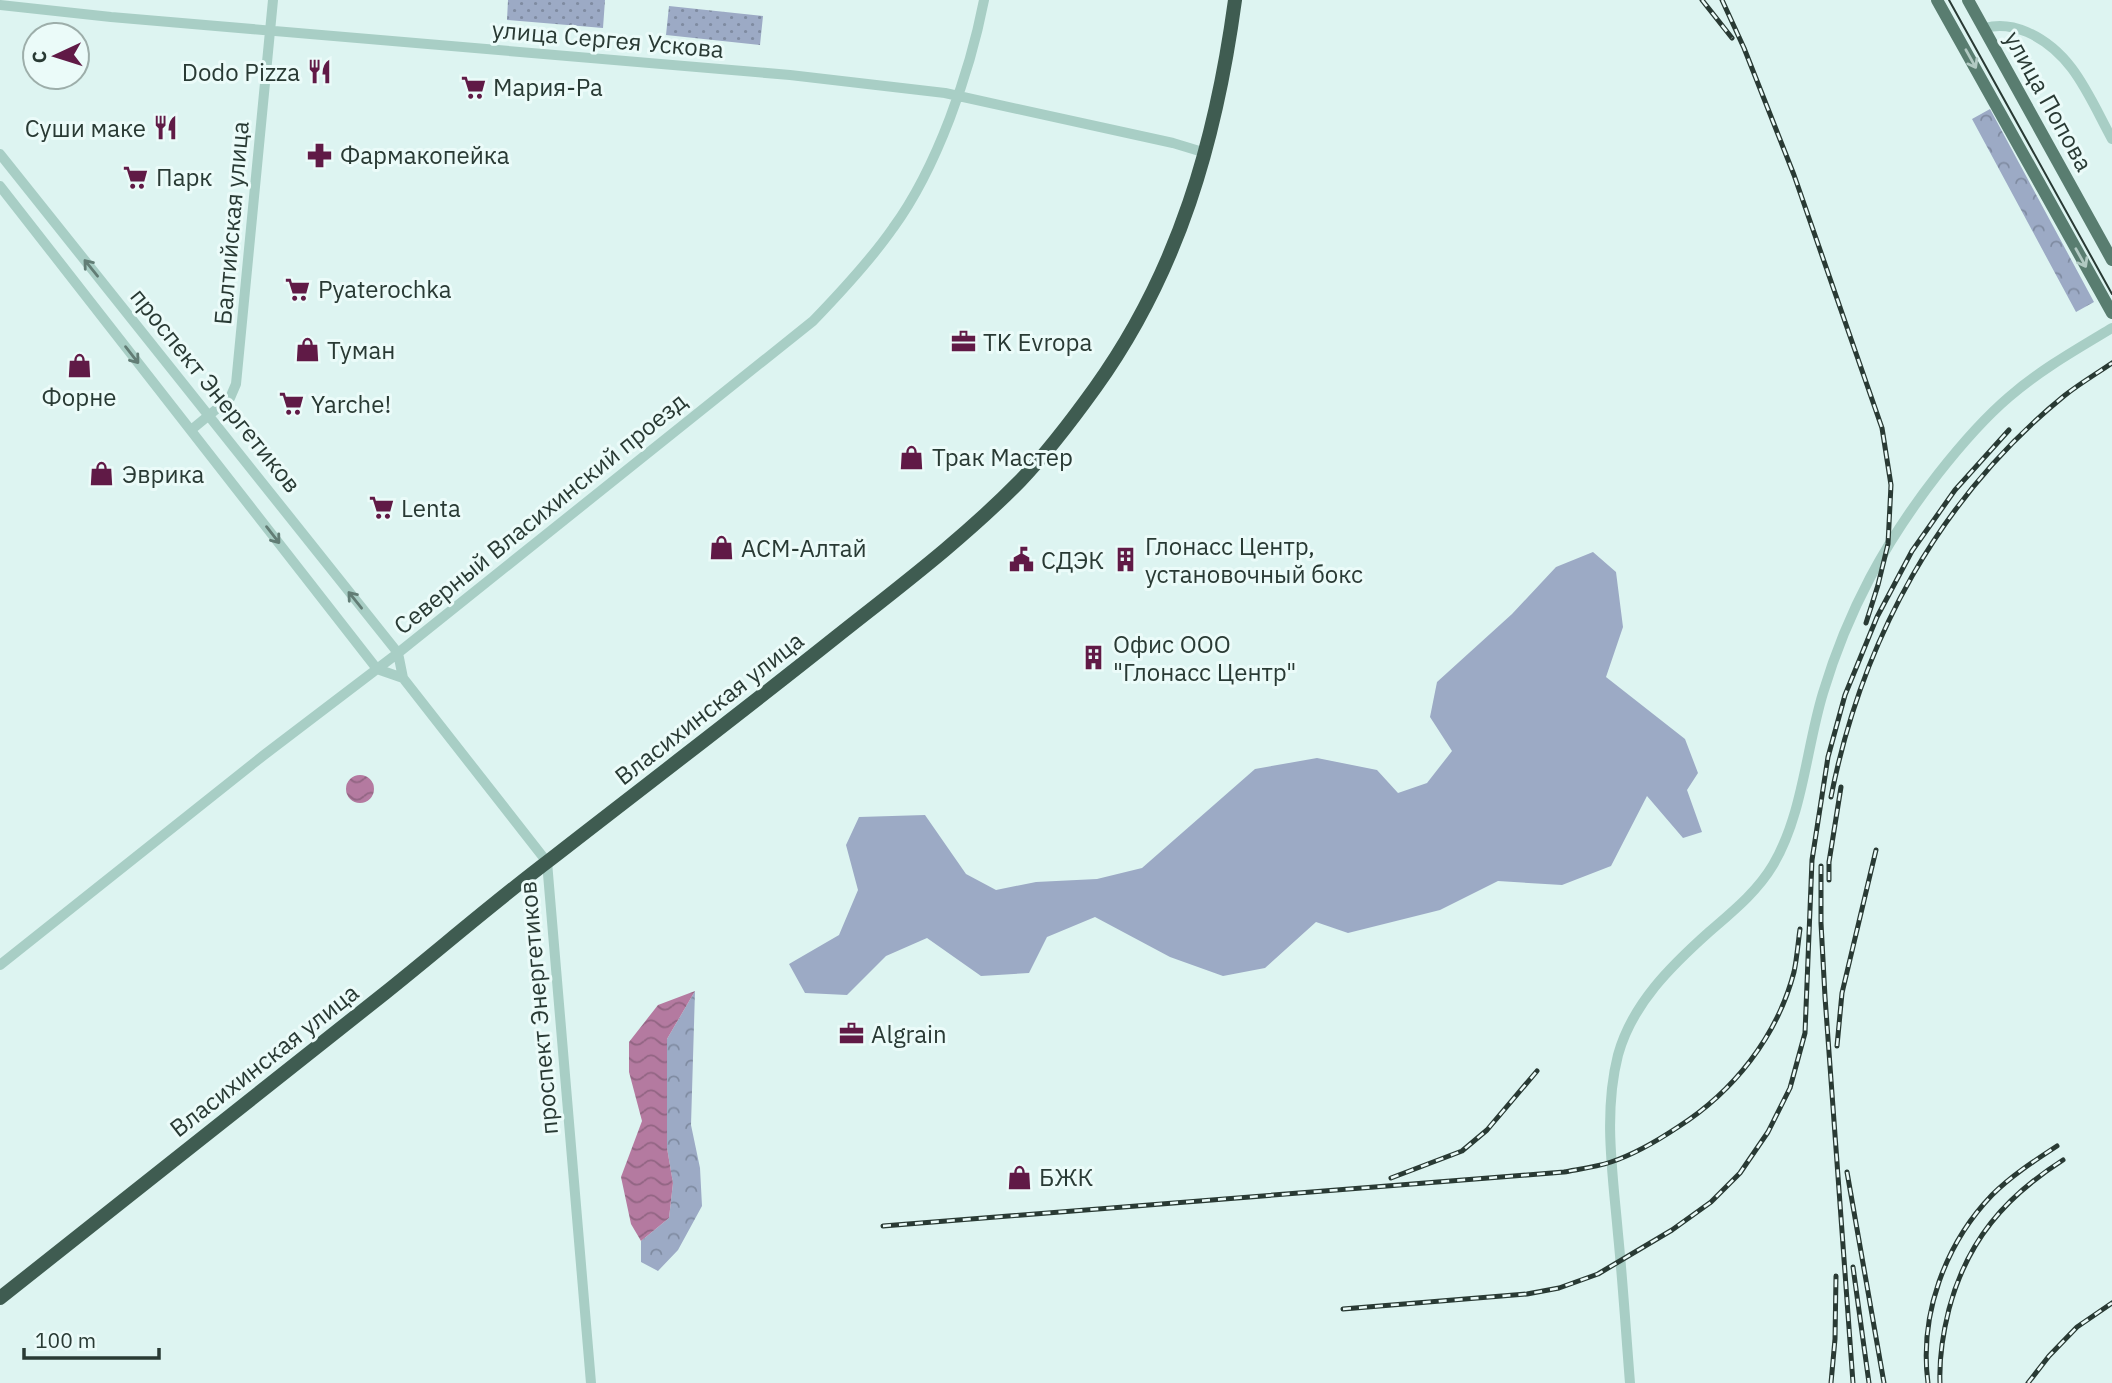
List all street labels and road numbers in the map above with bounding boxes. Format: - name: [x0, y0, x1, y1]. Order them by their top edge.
- street label: улица Сергея Ускова: [491, 13, 725, 65]
- street label: улица Попова: [1997, 25, 2101, 177]
- street label: Балтийская улица: [206, 120, 256, 326]
- street label: проспект Энергетиков: [123, 281, 309, 499]
- street label: Северный Власихинский проезд: [387, 385, 693, 641]
- street label: Власихинская улица: [608, 624, 810, 792]
- street label: проспект Энергетиков: [511, 880, 565, 1136]
- street label: Власихинская улица: [163, 976, 365, 1144]

